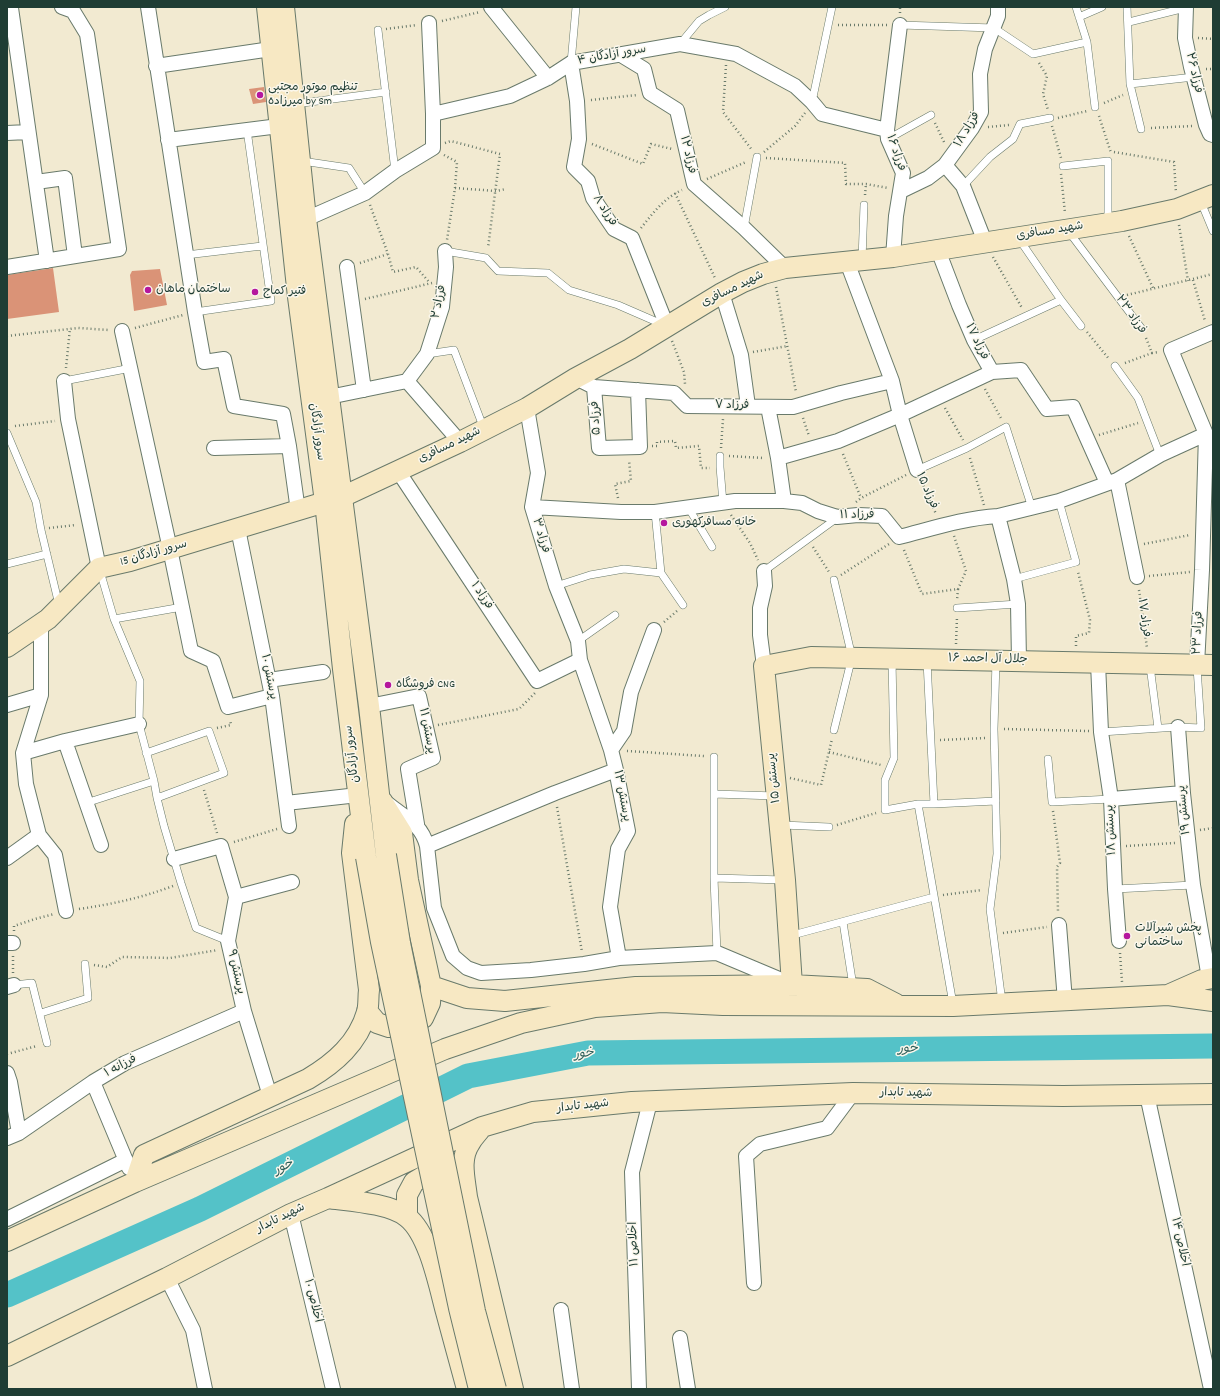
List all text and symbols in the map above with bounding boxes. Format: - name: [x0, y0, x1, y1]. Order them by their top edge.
- street label: سرور آزادگان ۴: [576, 43, 648, 69]
- street label: فرزاد ۲۶: [1181, 51, 1205, 95]
- place label: تنظیم موتور مجتبی میرزاده by Sm: [268, 81, 357, 109]
- marker: تنظیم موتور مجتبی میرزاده by Sm: [255, 90, 265, 100]
- street label: فرزاد ۱۸: [952, 110, 984, 150]
- street label: فرزاد ۱۶: [882, 133, 908, 173]
- street label: فرزاد ۱۲: [676, 135, 698, 175]
- street label: فرزاد ۸: [589, 193, 619, 229]
- street label: شهید مسافری: [1015, 220, 1085, 244]
- street label: شهید مسافری: [699, 269, 767, 311]
- place label: ساختمان ماهان: [156, 283, 231, 297]
- street label: فرزاد ۲: [430, 284, 450, 320]
- marker: ساختمان ماهان: [143, 285, 153, 295]
- place label: فتیر کماج: [263, 285, 306, 299]
- marker: فتیر کماج: [250, 287, 260, 297]
- street label: فرزاد ۲۳: [1111, 293, 1149, 337]
- street label: فرزاد ۱۷: [961, 321, 991, 363]
- street label: فرزاد ۷: [715, 399, 749, 413]
- street label: فرزاد ۵: [589, 400, 605, 436]
- street label: سرور آزادگان: [305, 402, 327, 462]
- street label: شهید مسافری: [416, 425, 484, 467]
- street label: فرزاد ۱۵: [912, 470, 940, 512]
- street label: فرزاد ۱۱: [839, 508, 875, 524]
- place label: خانه مسافرکهوری: [672, 516, 756, 530]
- street label: فرزاد ۳: [528, 517, 552, 555]
- marker: خانه مسافرکهوری: [659, 518, 669, 528]
- street label: سرور آزادگان 15: [119, 538, 189, 570]
- street label: فرزاد ۱: [467, 579, 495, 613]
- street label: فرزاد ۱۷: [1133, 598, 1153, 638]
- street label: فرزاد ۲۳: [1191, 611, 1207, 655]
- street label: جلال آل احمد ۱۶: [948, 652, 1028, 668]
- street label: پرستش ۱۰: [257, 653, 279, 701]
- place label: فروشگاه CNG: [396, 678, 455, 692]
- marker: فروشگاه CNG: [383, 680, 393, 690]
- street label: پرستش ۱۱: [414, 707, 438, 755]
- street label: سرور آزادگان: [342, 724, 364, 784]
- street label: پرستش ۱۵: [765, 752, 785, 804]
- street label: پرستش ۱۳: [609, 769, 633, 823]
- street label: پرستش ۱۹: [1175, 784, 1195, 836]
- street label: پرستش ۱۸: [1103, 804, 1121, 856]
- place label: پخش شیرآلات ساختمانی: [1135, 922, 1202, 950]
- marker: پخش شیرآلات ساختمانی: [1122, 931, 1132, 941]
- street label: پرستش ۹: [223, 948, 247, 996]
- water label: خور: [898, 1042, 918, 1058]
- water label: خور: [573, 1046, 595, 1064]
- street label: فرزانه ۱: [102, 1052, 140, 1082]
- street label: شهید تابدار: [880, 1086, 932, 1102]
- street label: شهید تابدار: [556, 1097, 610, 1117]
- water label: خور: [272, 1157, 296, 1179]
- street label: شهید تابدار: [254, 1201, 308, 1237]
- street label: اخلاص ۱۴: [1167, 1216, 1191, 1268]
- street label: اخلاص ۱۱: [627, 1221, 643, 1267]
- street label: اخلاص ۱۰: [300, 1278, 324, 1324]

